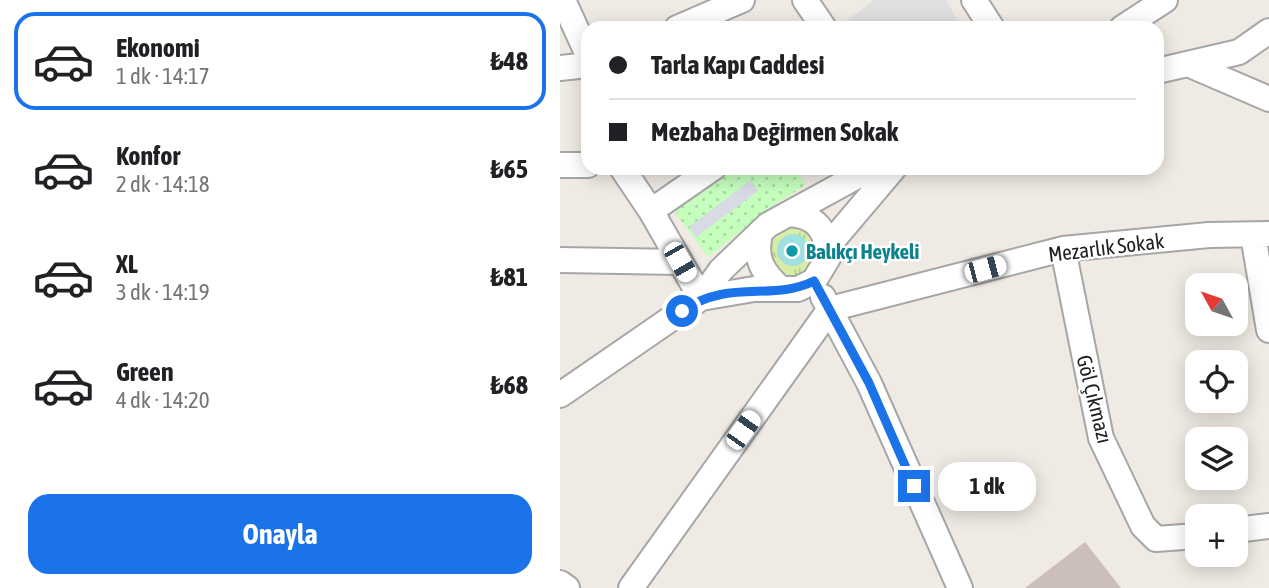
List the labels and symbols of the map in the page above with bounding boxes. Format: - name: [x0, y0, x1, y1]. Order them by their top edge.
- street label: Mezarlık Sokak: [1047, 228, 1165, 266]
- car: [661, 239, 700, 285]
- place label: Balıkçı Heykeli: [806, 239, 919, 263]
- marker: Balıkçı Heykeli: [784, 243, 800, 259]
- car: [962, 253, 1009, 285]
- north arrow: [1185, 273, 1248, 336]
- route start: [666, 295, 698, 327]
- street label: Göl Çıkmazı: [1072, 352, 1118, 446]
- car: [723, 407, 764, 453]
- callout: 1 dk: [938, 462, 1036, 510]
- route end: [898, 470, 930, 502]

